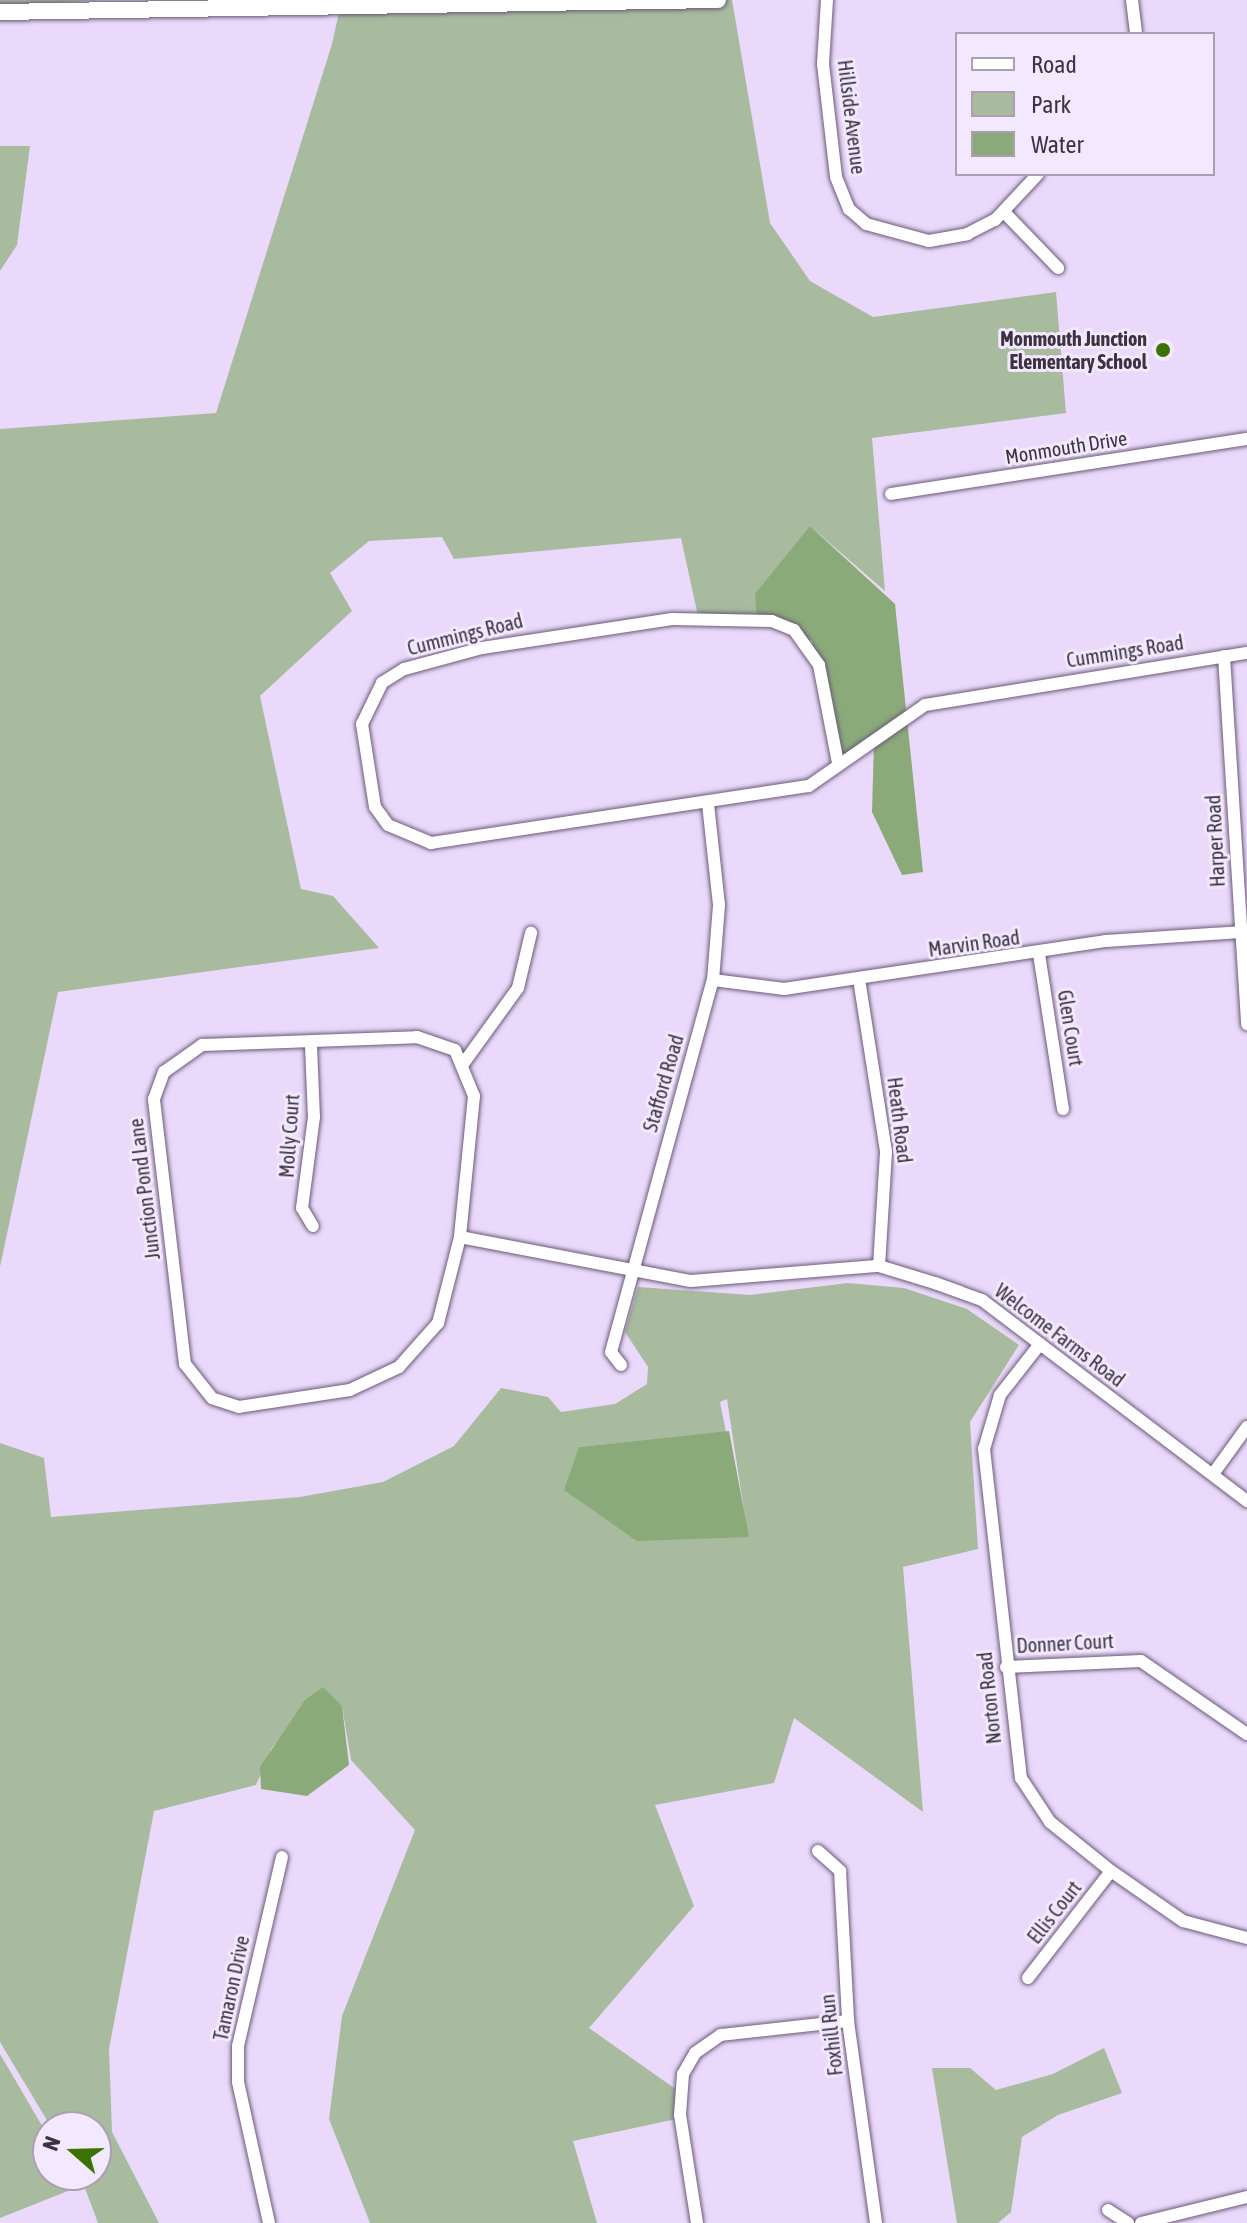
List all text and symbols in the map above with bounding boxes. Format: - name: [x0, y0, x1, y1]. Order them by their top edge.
- legend: [955, 32, 1215, 176]
- text: Road: [1031, 51, 1077, 78]
- street label: Hillside Avenue: [833, 58, 871, 176]
- text: Park: [1031, 91, 1071, 118]
- text: Water: [1031, 131, 1084, 158]
- place label: Monmouth Junction Elementary School: [1000, 326, 1147, 373]
- marker: Monmouth Junction Elementary School: [1154, 341, 1172, 359]
- street label: Monmouth Drive: [1003, 426, 1129, 468]
- street label: Cummings Road: [405, 608, 525, 660]
- street label: Cummings Road: [1065, 630, 1185, 672]
- street label: Harper Road: [1201, 794, 1229, 888]
- street label: Marvin Road: [927, 925, 1021, 961]
- street label: Glen Court: [1053, 988, 1089, 1068]
- street label: Stafford Road: [638, 1032, 688, 1134]
- street label: Heath Road: [883, 1076, 917, 1164]
- street label: Molly Court: [274, 1093, 304, 1179]
- street label: Junction Pond Lane: [123, 1117, 165, 1261]
- street label: Welcome Farms Road: [990, 1278, 1130, 1392]
- street label: Donner Court: [1016, 1628, 1114, 1658]
- street label: Norton Road: [972, 1651, 1006, 1745]
- street label: Ellis Court: [1022, 1876, 1086, 1948]
- street label: Tamaron Drive: [208, 1933, 254, 2043]
- street label: Foxhill Run: [815, 1993, 847, 2077]
- north arrow: [32, 2111, 112, 2191]
- text: N: [37, 2133, 66, 2154]

